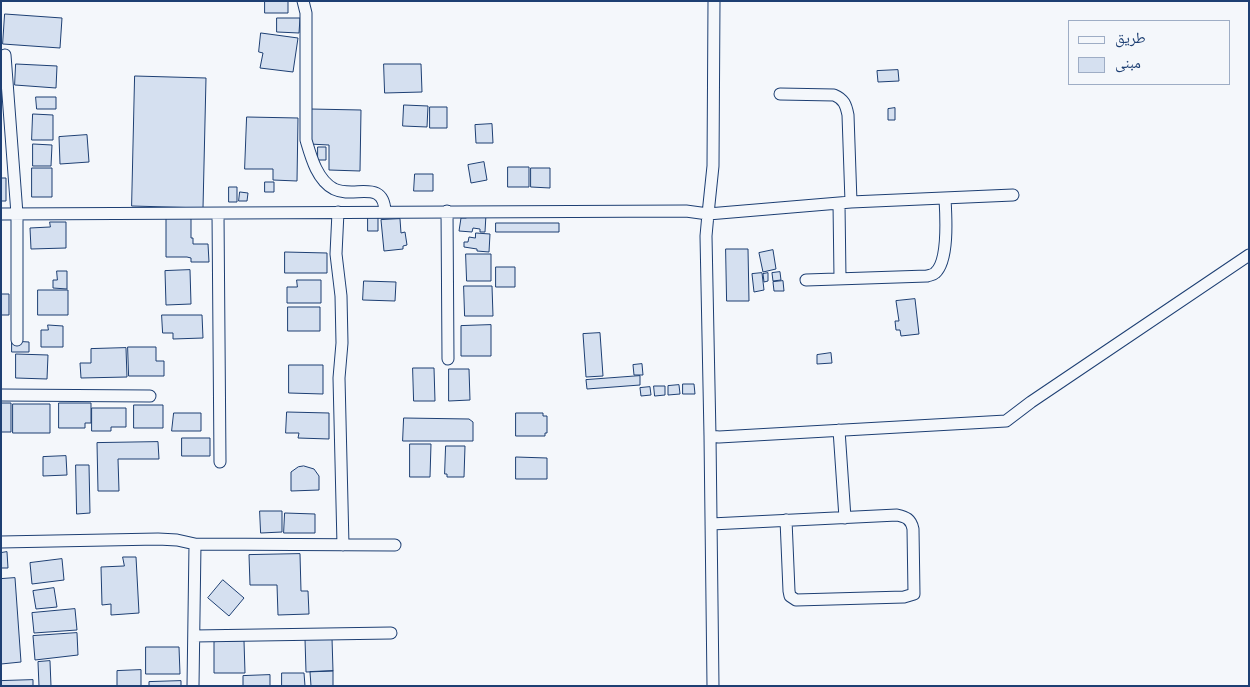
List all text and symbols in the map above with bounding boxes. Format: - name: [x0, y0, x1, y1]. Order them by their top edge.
- legend: [1068, 20, 1230, 85]
- text: طريق: [1115, 28, 1146, 48]
- text: مبنى: [1115, 53, 1141, 73]

